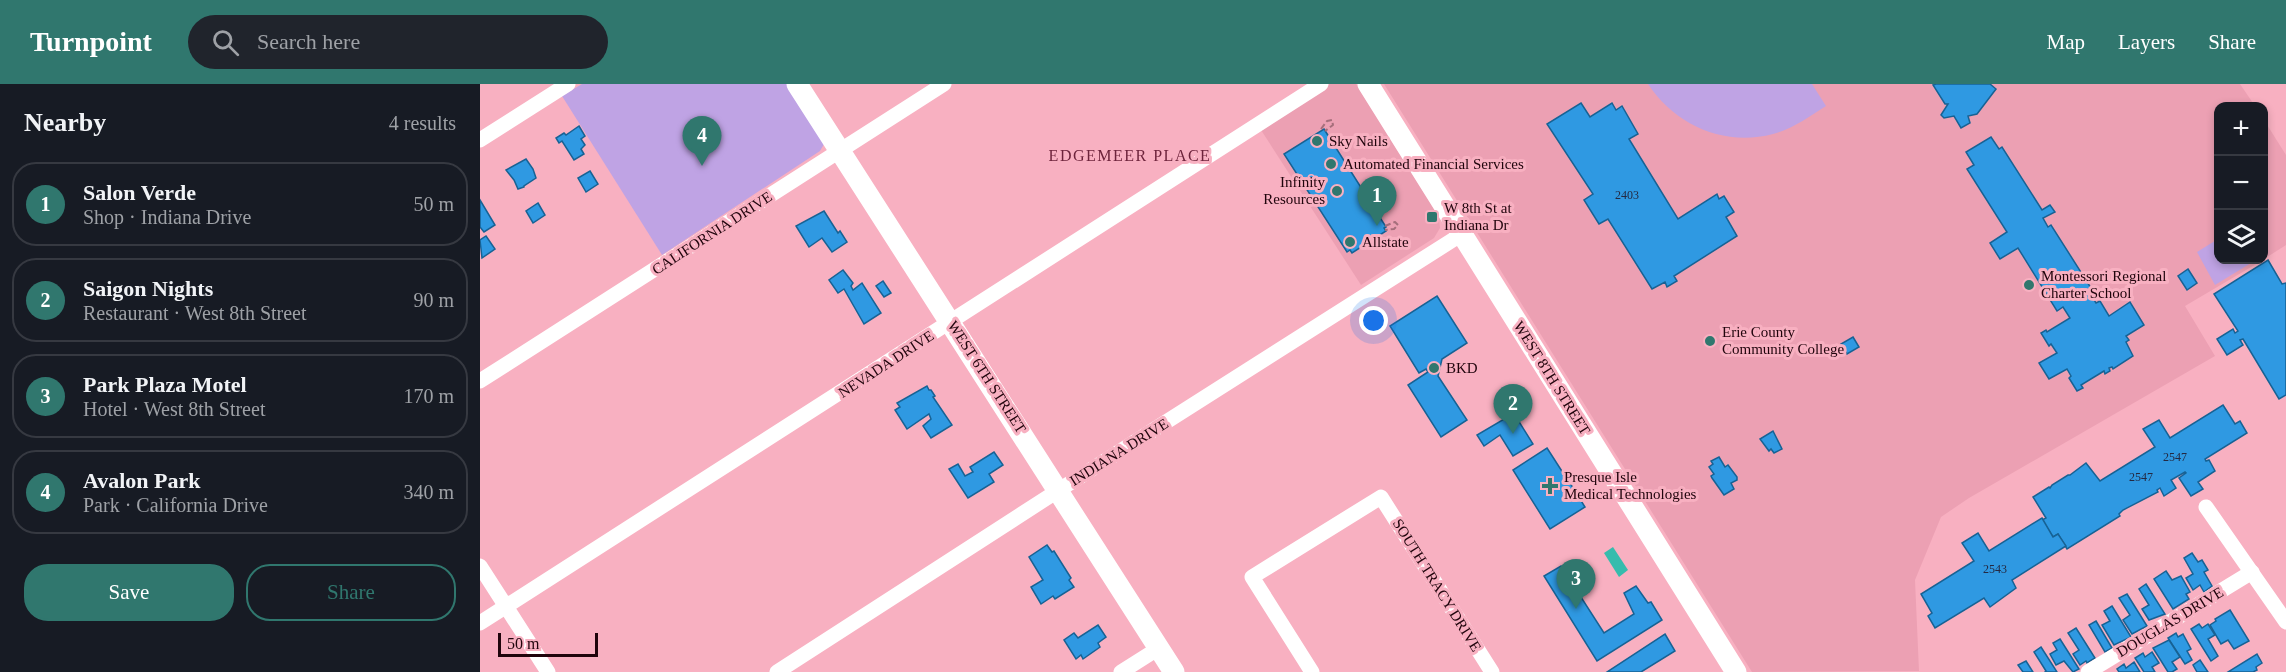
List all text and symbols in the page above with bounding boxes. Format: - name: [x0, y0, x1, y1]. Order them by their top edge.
- search box: [188, 15, 608, 69]
- text: Turnpoint: [30, 26, 152, 57]
- icon: search: [209, 26, 242, 59]
- text: Search here: [257, 29, 360, 54]
- text: Map: [2047, 30, 2085, 54]
- text: Layers: [2118, 30, 2175, 54]
- text: Share: [2208, 30, 2256, 54]
- map controls: [2214, 102, 2268, 264]
- button: +: [2214, 102, 2268, 156]
- text: Nearby: [24, 108, 106, 137]
- text: 4 results: [389, 112, 456, 134]
- pin: 4: [682, 116, 722, 166]
- place label: Sky Nails: [1329, 133, 1388, 149]
- marker: Sky Nails: [1310, 134, 1324, 148]
- district label: EDGEMEER PLACE: [1049, 147, 1211, 164]
- place label: Automated Financial Services: [1343, 156, 1524, 172]
- button: −: [2214, 156, 2268, 210]
- marker: Automated Financial Services: [1324, 157, 1338, 171]
- place label: Infinity Resources: [1263, 174, 1325, 207]
- pin: 1: [1358, 176, 1396, 226]
- text: Salon Verde: [83, 180, 196, 205]
- marker: Infinity Resources: [1330, 184, 1344, 198]
- street label: CALIFORNIA DRIVE: [649, 188, 775, 278]
- house number: 2403: [1615, 188, 1639, 202]
- text: 1: [41, 193, 51, 215]
- text: 50 m: [413, 193, 454, 215]
- place label: W 8th St at Indiana Dr: [1444, 200, 1512, 233]
- text: Shop · Indiana Drive: [83, 206, 251, 228]
- marker: W 8th St at Indiana Dr: [1425, 210, 1439, 224]
- button: layers: [2214, 210, 2268, 264]
- place label: Allstate: [1362, 234, 1409, 250]
- marker: Allstate: [1343, 235, 1357, 249]
- place label: Montessori Regional Charter School: [2041, 268, 2166, 301]
- text: Saigon Nights: [83, 276, 213, 301]
- marker: Montessori Regional Charter School: [2022, 278, 2036, 292]
- text: 2: [41, 289, 51, 311]
- text: 90 m: [413, 289, 454, 311]
- text: Restaurant · West 8th Street: [83, 302, 307, 324]
- your location: [1359, 306, 1388, 335]
- street label: WEST 6TH STREET: [945, 318, 1029, 436]
- street label: WEST 8TH STREET: [1511, 318, 1593, 438]
- place label: Erie County Community College: [1722, 324, 1844, 357]
- street label: NEVADA DRIVE: [835, 327, 937, 401]
- marker: Erie County Community College: [1703, 334, 1717, 348]
- place label: BKD: [1446, 360, 1478, 376]
- marker: BKD: [1427, 361, 1441, 375]
- text: Park Plaza Motel: [83, 372, 247, 397]
- pin: 2: [1494, 384, 1532, 434]
- text: 3: [41, 385, 51, 407]
- text: 170 m: [403, 385, 454, 407]
- text: Hotel · West 8th Street: [83, 398, 265, 420]
- street label: INDIANA DRIVE: [1067, 415, 1171, 489]
- house number: 2547: [2163, 450, 2187, 464]
- text: Avalon Park: [83, 468, 201, 493]
- place label: Presque Isle Medical Technologies: [1564, 469, 1697, 502]
- house number: 2547: [2129, 470, 2153, 484]
- marker: Presque Isle Medical Technologies: [1541, 477, 1559, 495]
- text: 4: [41, 481, 51, 503]
- text: 340 m: [403, 481, 454, 503]
- text: Park · California Drive: [83, 494, 268, 516]
- street label: SOUTH TRACY DRIVE: [1390, 516, 1484, 654]
- pin: 3: [1556, 560, 1596, 609]
- house number: 2543: [1983, 562, 2007, 576]
- button: Save: [24, 564, 234, 621]
- button: Share: [246, 564, 456, 621]
- street label: DOUGLAS DRIVE: [2114, 584, 2226, 660]
- scale bar: [498, 630, 598, 658]
- text: 50 m: [507, 635, 539, 652]

